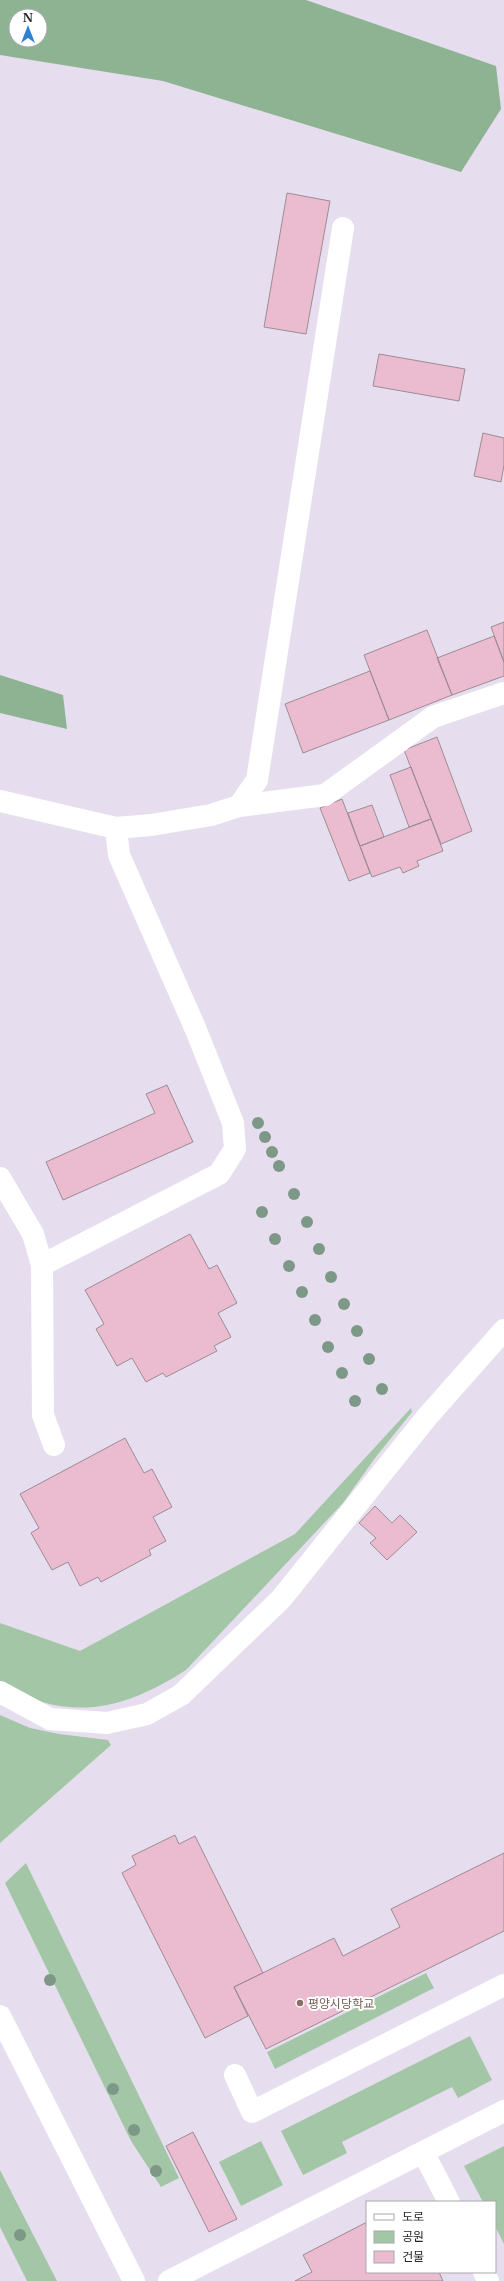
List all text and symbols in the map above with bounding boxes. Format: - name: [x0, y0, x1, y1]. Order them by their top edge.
- north arrow: [8, 8, 48, 48]
- text: N: [23, 11, 34, 25]
- place label: 평양시당학교: [308, 1996, 374, 2011]
- marker: 평양시당학교: [295, 1998, 305, 2008]
- legend: [366, 2201, 496, 2273]
- text: 도로: [402, 2209, 424, 2224]
- text: 공원: [402, 2229, 424, 2244]
- text: 건물: [402, 2249, 424, 2264]

